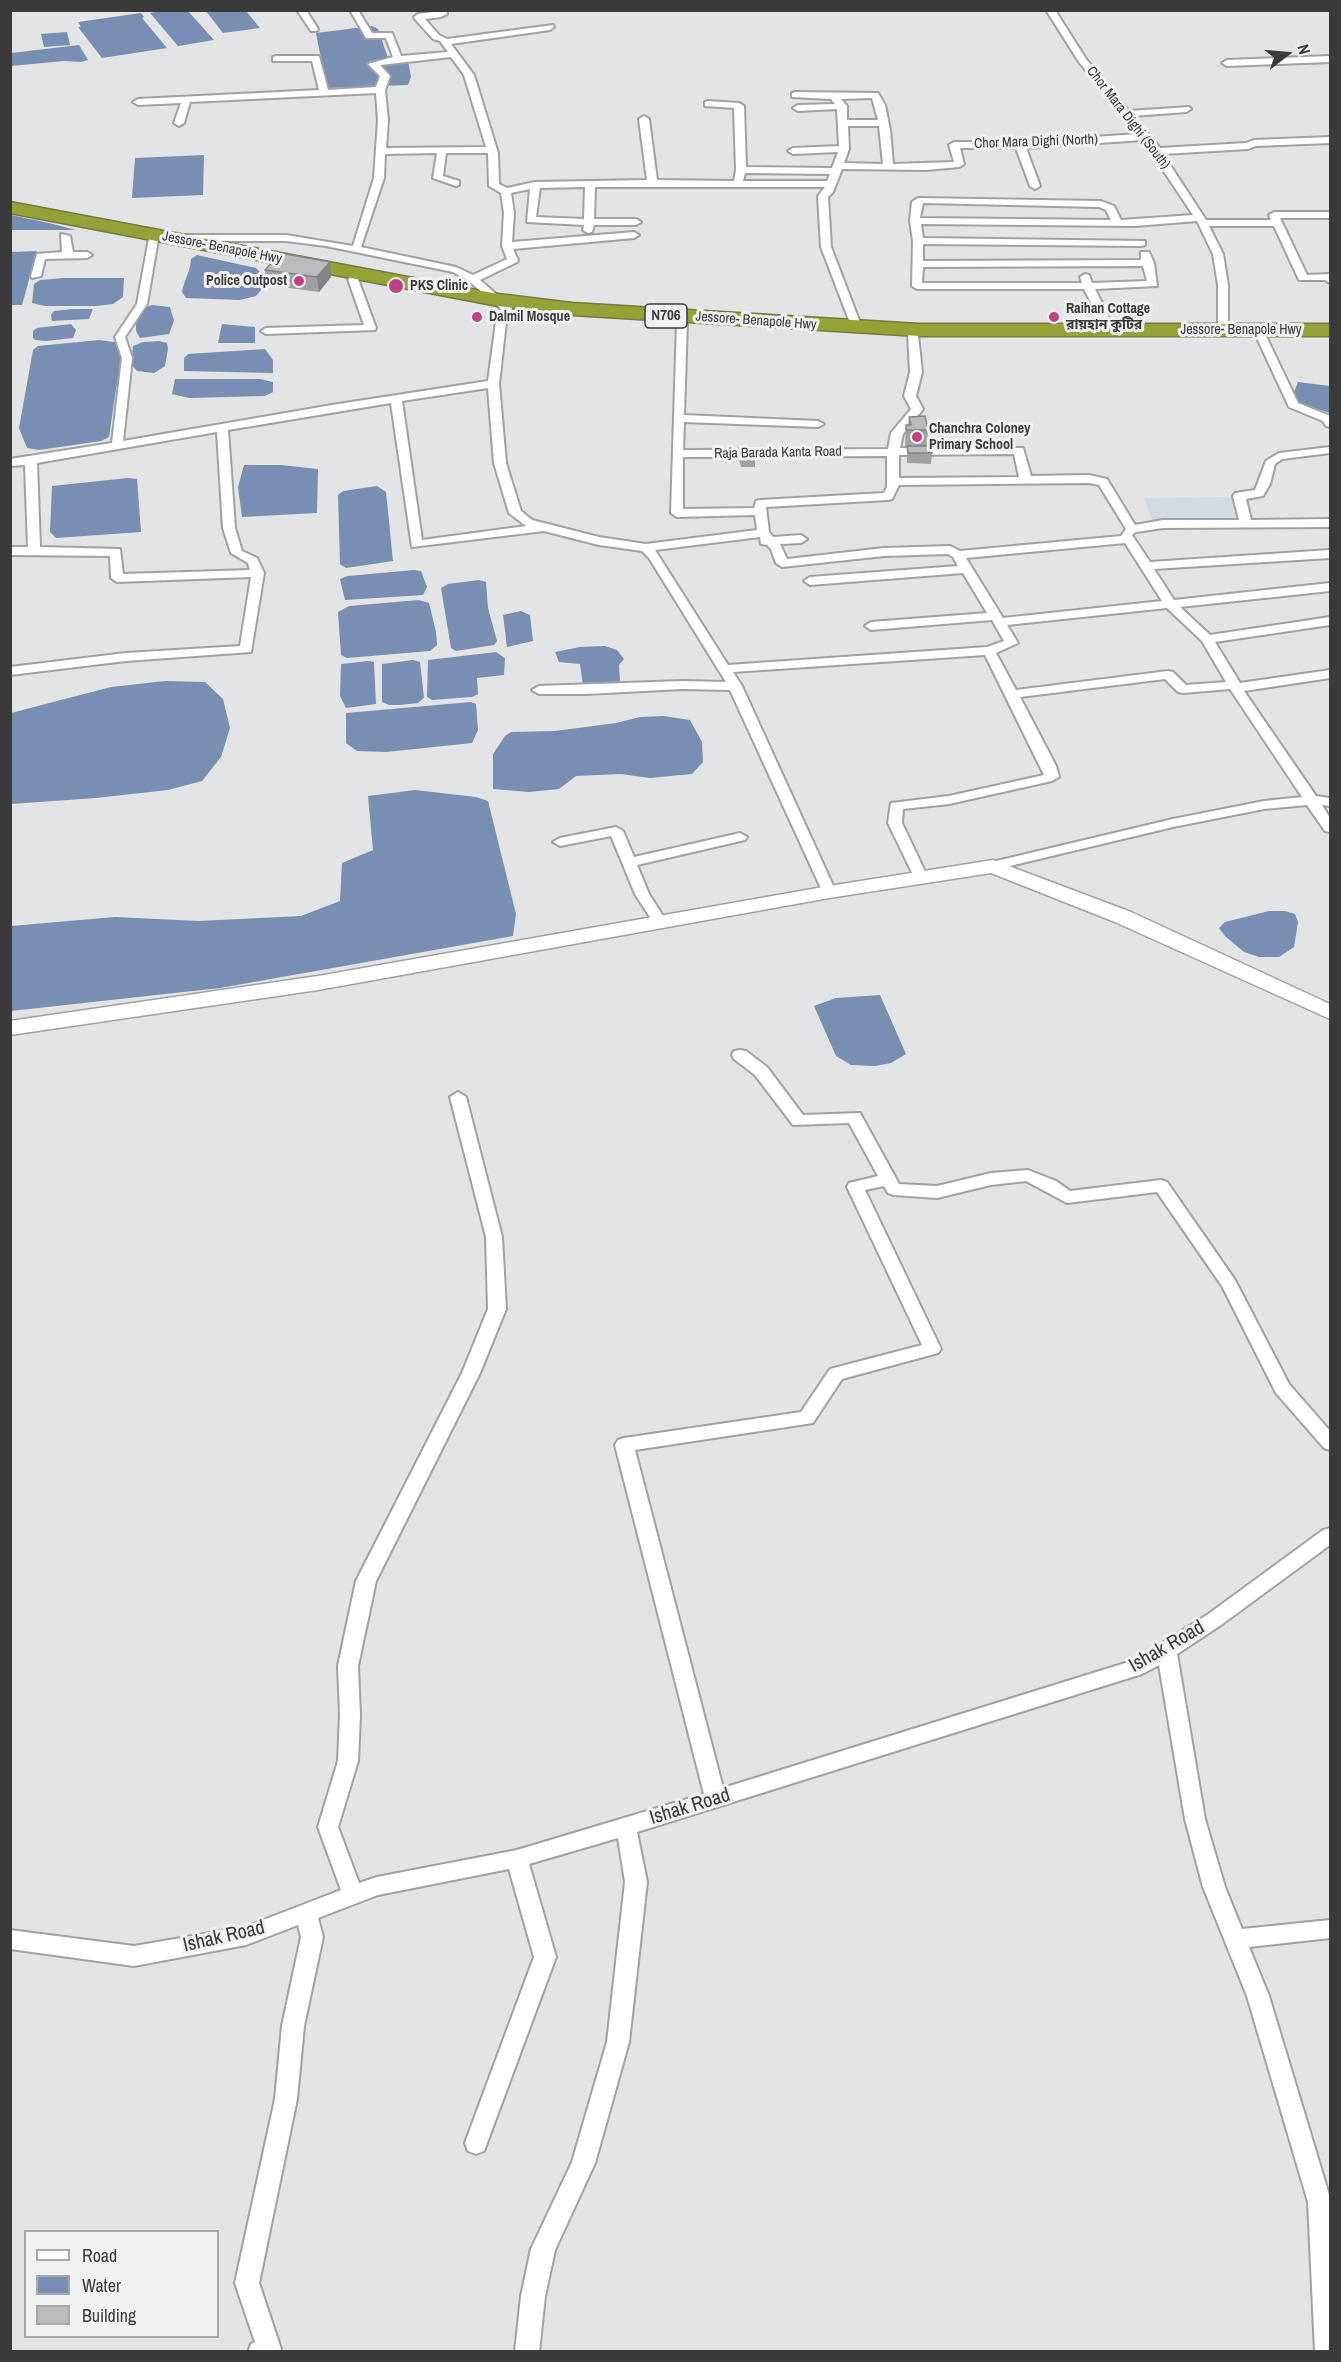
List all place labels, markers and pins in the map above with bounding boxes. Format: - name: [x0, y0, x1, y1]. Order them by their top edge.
- place label: Police Outpost: [206, 273, 287, 289]
- marker: Police Outpost: [292, 274, 306, 288]
- marker: PKS Clinic: [387, 277, 405, 295]
- place label: PKS Clinic: [410, 278, 468, 294]
- place label: Raihan Cottage রায়হান কুটির: [1066, 301, 1150, 334]
- place label: Dalmil Mosque: [489, 309, 570, 325]
- marker: Dalmil Mosque: [470, 310, 484, 324]
- marker: Raihan Cottage রায়হান কুটির: [1047, 310, 1061, 324]
- place label: Chanchra Coloney Primary School: [929, 421, 1030, 454]
- marker: Chanchra Coloney Primary School: [910, 430, 924, 444]

